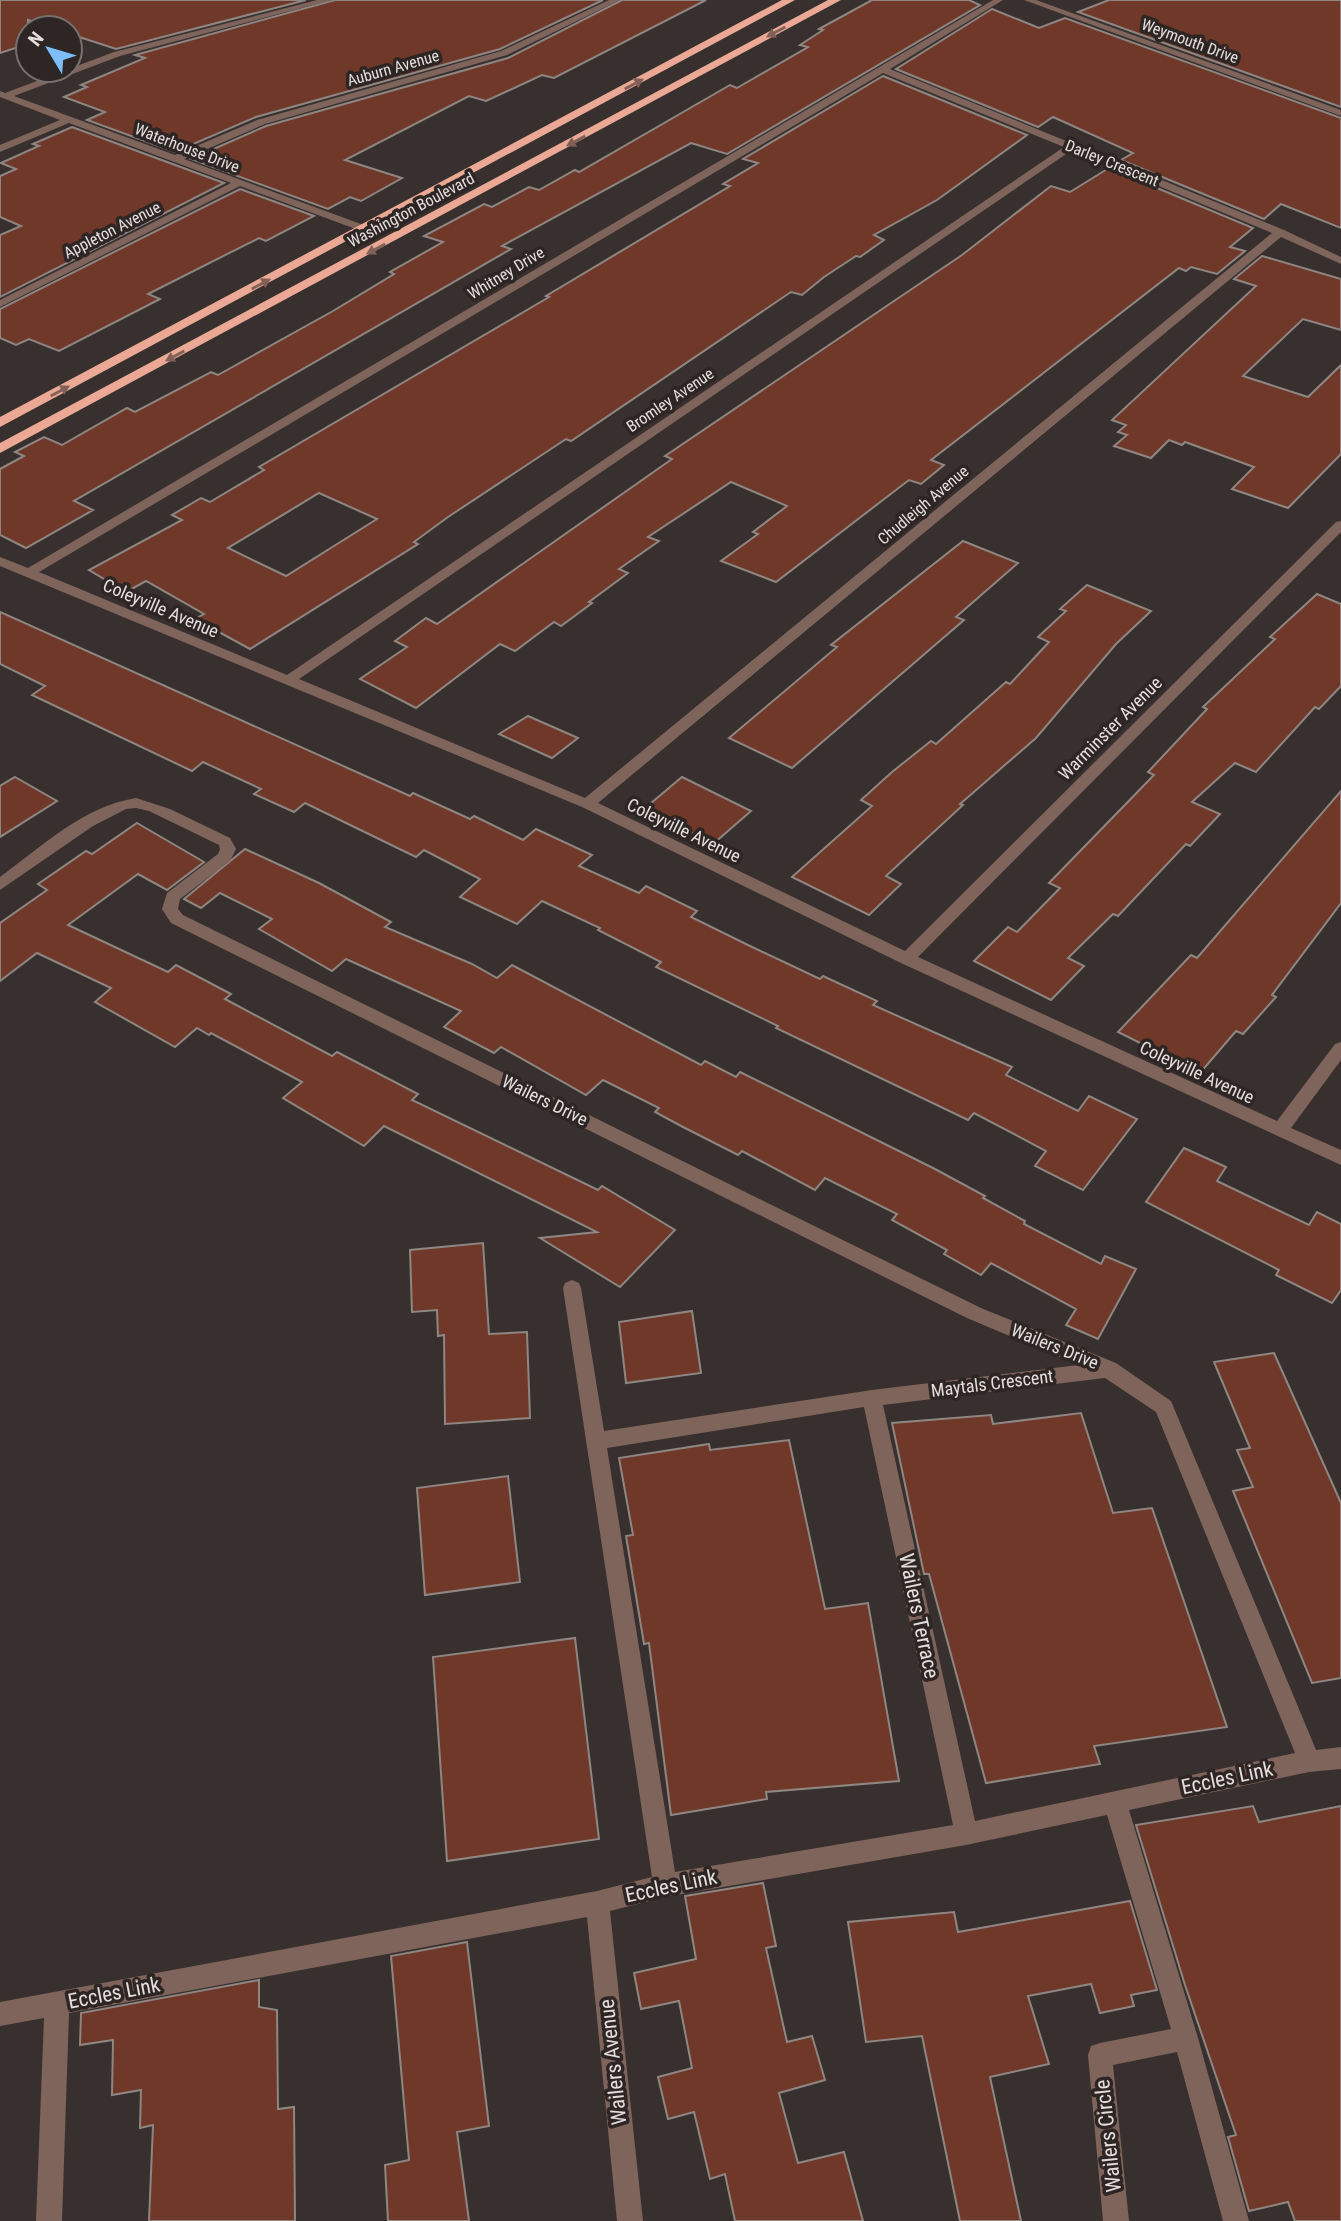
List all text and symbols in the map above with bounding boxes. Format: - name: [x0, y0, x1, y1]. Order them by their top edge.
- north arrow: [14, 14, 84, 84]
- street label: Weymouth Drive: [1139, 15, 1241, 67]
- one-way arrow: [766, 26, 786, 38]
- text: N: [23, 27, 49, 51]
- street label: Auburn Avenue: [345, 46, 441, 90]
- one-way arrow: [624, 78, 644, 90]
- street label: Waterhouse Drive: [132, 119, 242, 177]
- one-way arrow: [567, 135, 586, 147]
- street label: Darley Crescent: [1063, 136, 1162, 190]
- street label: Washington Boulevard: [344, 169, 478, 251]
- street label: Appleton Avenue: [60, 197, 164, 263]
- one-way arrow: [366, 243, 386, 255]
- street label: Whitney Drive: [464, 243, 548, 303]
- one-way arrow: [251, 279, 271, 290]
- one-way arrow: [166, 350, 185, 362]
- street label: Bromley Avenue: [623, 364, 717, 436]
- one-way arrow: [50, 385, 70, 397]
- street label: Chudleigh Avenue: [874, 462, 972, 548]
- street label: Coleyville Avenue: [100, 574, 222, 642]
- street label: Warminster Avenue: [1054, 672, 1166, 784]
- street label: Coleyville Avenue: [624, 793, 744, 867]
- street label: Coleyville Avenue: [1137, 1036, 1257, 1108]
- street label: Wailers Drive: [499, 1070, 591, 1130]
- street label: Wailers Drive: [1008, 1319, 1102, 1373]
- street label: Maytals Crescent: [930, 1365, 1054, 1401]
- street label: Wailers Terrace: [894, 1551, 944, 1681]
- street label: Eccles Link: [1179, 1756, 1276, 1799]
- street label: Eccles Link: [623, 1864, 720, 1907]
- street label: Eccles Link: [66, 1972, 163, 2014]
- street label: Wailers Avenue: [594, 1998, 632, 2126]
- street label: Wailers Circle: [1090, 2078, 1126, 2194]

